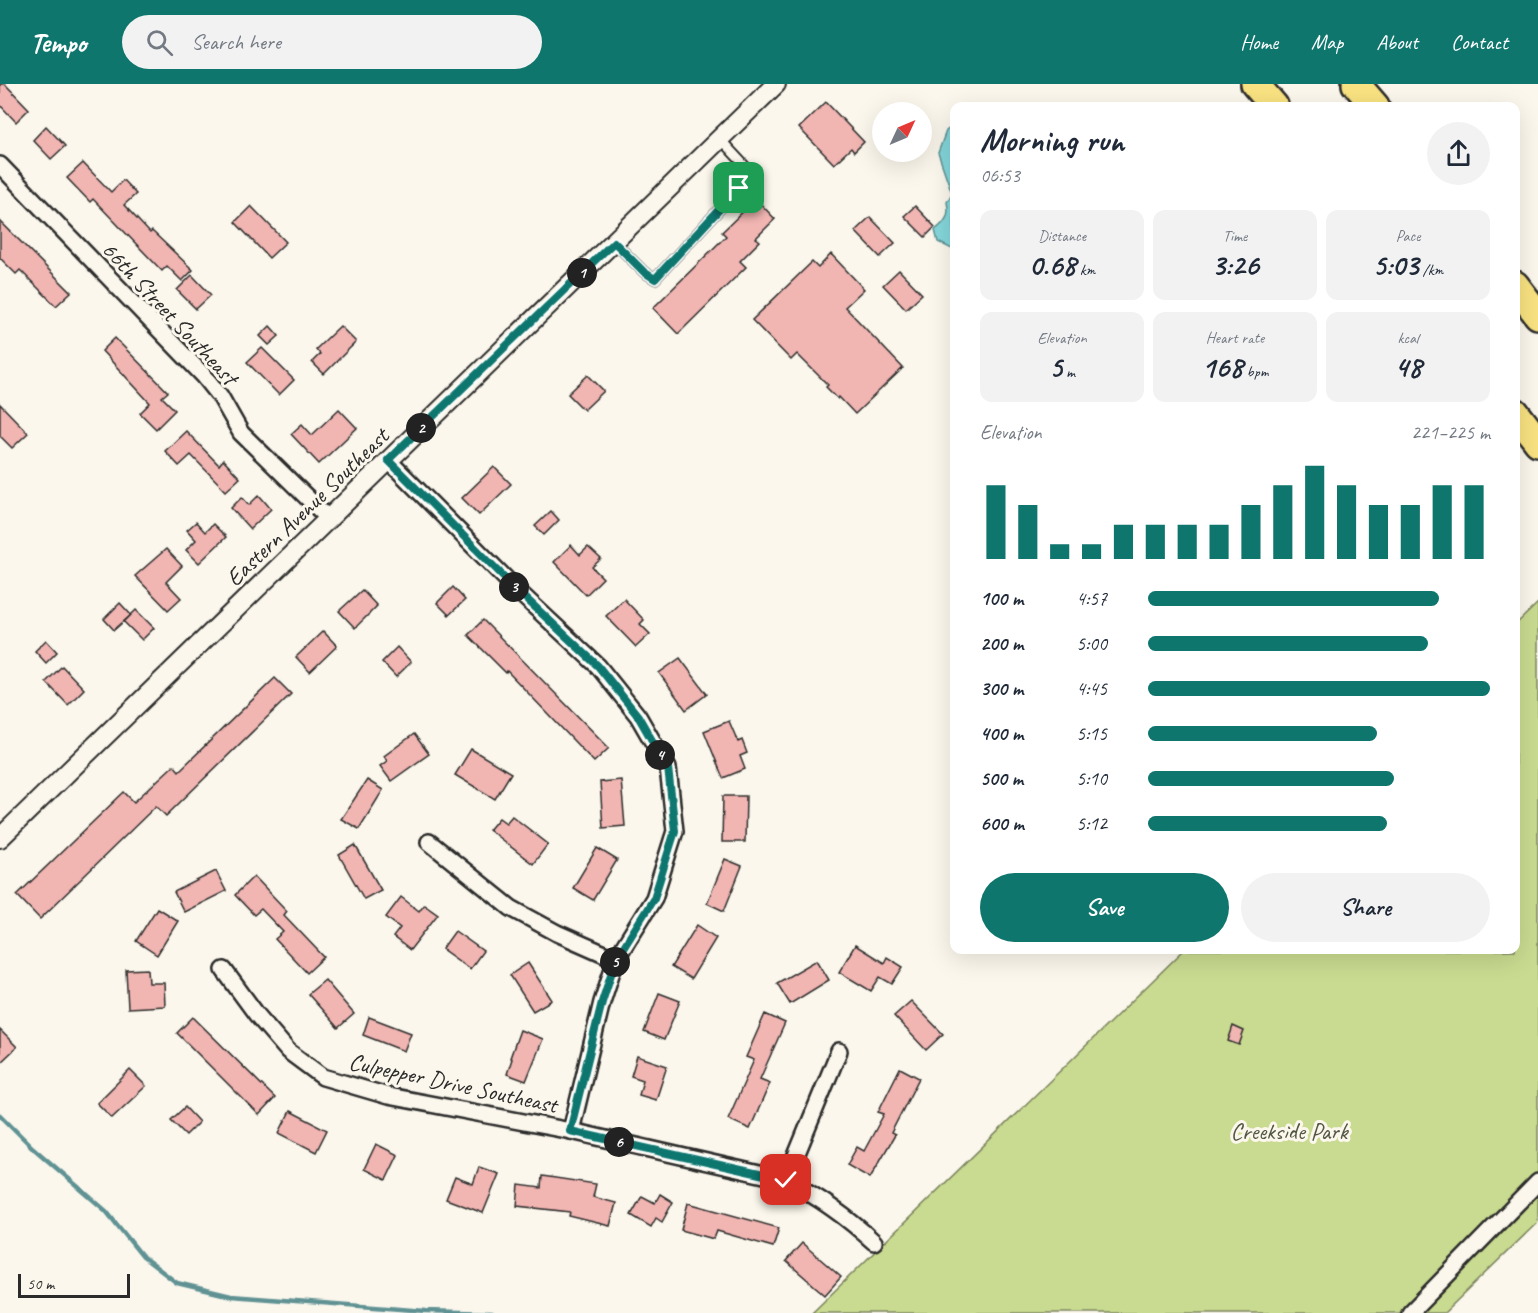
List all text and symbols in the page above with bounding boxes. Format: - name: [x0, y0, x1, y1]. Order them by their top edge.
- search box: [122, 15, 542, 69]
- text: Tempo: [30, 25, 86, 60]
- icon: search: [143, 26, 176, 59]
- text: Search here: [191, 28, 281, 56]
- text: Home: [1240, 29, 1278, 55]
- text: Map: [1311, 29, 1343, 55]
- text: About: [1376, 29, 1418, 55]
- text: Contact: [1451, 29, 1508, 55]
- north arrow: [872, 102, 932, 162]
- map controls: [872, 102, 932, 162]
- text: Morning run: [980, 119, 1124, 161]
- button: share: [1427, 122, 1490, 185]
- pin: [713, 162, 764, 213]
- text: 06:53: [980, 163, 1020, 188]
- icon: arrive: [722, 171, 755, 204]
- text: Distance: [1038, 226, 1086, 246]
- text: Time: [1223, 226, 1247, 246]
- text: Pace: [1396, 226, 1420, 246]
- street label: 66th Street Southeast: [96, 235, 246, 393]
- text: 0.68: [1029, 246, 1076, 284]
- text: 3:26: [1211, 246, 1259, 284]
- text: 5:03: [1373, 246, 1419, 284]
- pin: 1: [567, 258, 597, 288]
- text: km: [1076, 260, 1095, 280]
- text: /km: [1419, 260, 1443, 280]
- text: 1: [578, 263, 586, 283]
- text: Elevation: [1037, 328, 1087, 348]
- text: Heart rate: [1206, 328, 1264, 348]
- text: kcal: [1397, 328, 1419, 348]
- text: 5: [1049, 348, 1062, 386]
- text: 168: [1202, 348, 1243, 386]
- text: 48: [1395, 348, 1422, 386]
- text: m: [1062, 362, 1075, 382]
- text: bpm: [1243, 362, 1268, 382]
- pin: 2: [406, 413, 436, 443]
- text: 2: [417, 418, 425, 438]
- street label: Eastern Avenue Southeast: [219, 420, 396, 592]
- text: Elevation: [980, 420, 1042, 445]
- text: 221–225 m: [1411, 420, 1490, 445]
- pin: 3: [499, 572, 529, 602]
- text: 3: [510, 577, 518, 597]
- text: 100 m: [980, 586, 1023, 611]
- text: 4:57: [1076, 586, 1107, 611]
- text: 200 m: [980, 631, 1023, 656]
- text: 5:00: [1076, 631, 1107, 656]
- text: 300 m: [980, 676, 1023, 701]
- text: 4:45: [1076, 676, 1107, 701]
- text: 400 m: [980, 721, 1023, 746]
- text: 5:15: [1076, 721, 1107, 746]
- pin: 4: [645, 740, 675, 770]
- text: 4: [656, 745, 664, 765]
- text: 500 m: [980, 766, 1023, 791]
- text: 5:10: [1076, 766, 1107, 791]
- text: 600 m: [980, 811, 1024, 836]
- text: 5:12: [1076, 811, 1107, 836]
- button: Save: [980, 873, 1229, 942]
- button: Share: [1241, 873, 1490, 942]
- pin: 5: [600, 947, 630, 977]
- text: 5: [612, 952, 618, 972]
- street label: Culpepper Drive Southeast: [346, 1046, 562, 1120]
- park label: Creekside Park: [1231, 1116, 1350, 1146]
- pin: 6: [604, 1127, 634, 1157]
- text: 6: [615, 1132, 623, 1152]
- pin: [760, 1154, 811, 1205]
- icon: check: [769, 1163, 802, 1196]
- scale bar: [18, 1271, 130, 1298]
- text: 50 m: [27, 1274, 54, 1294]

